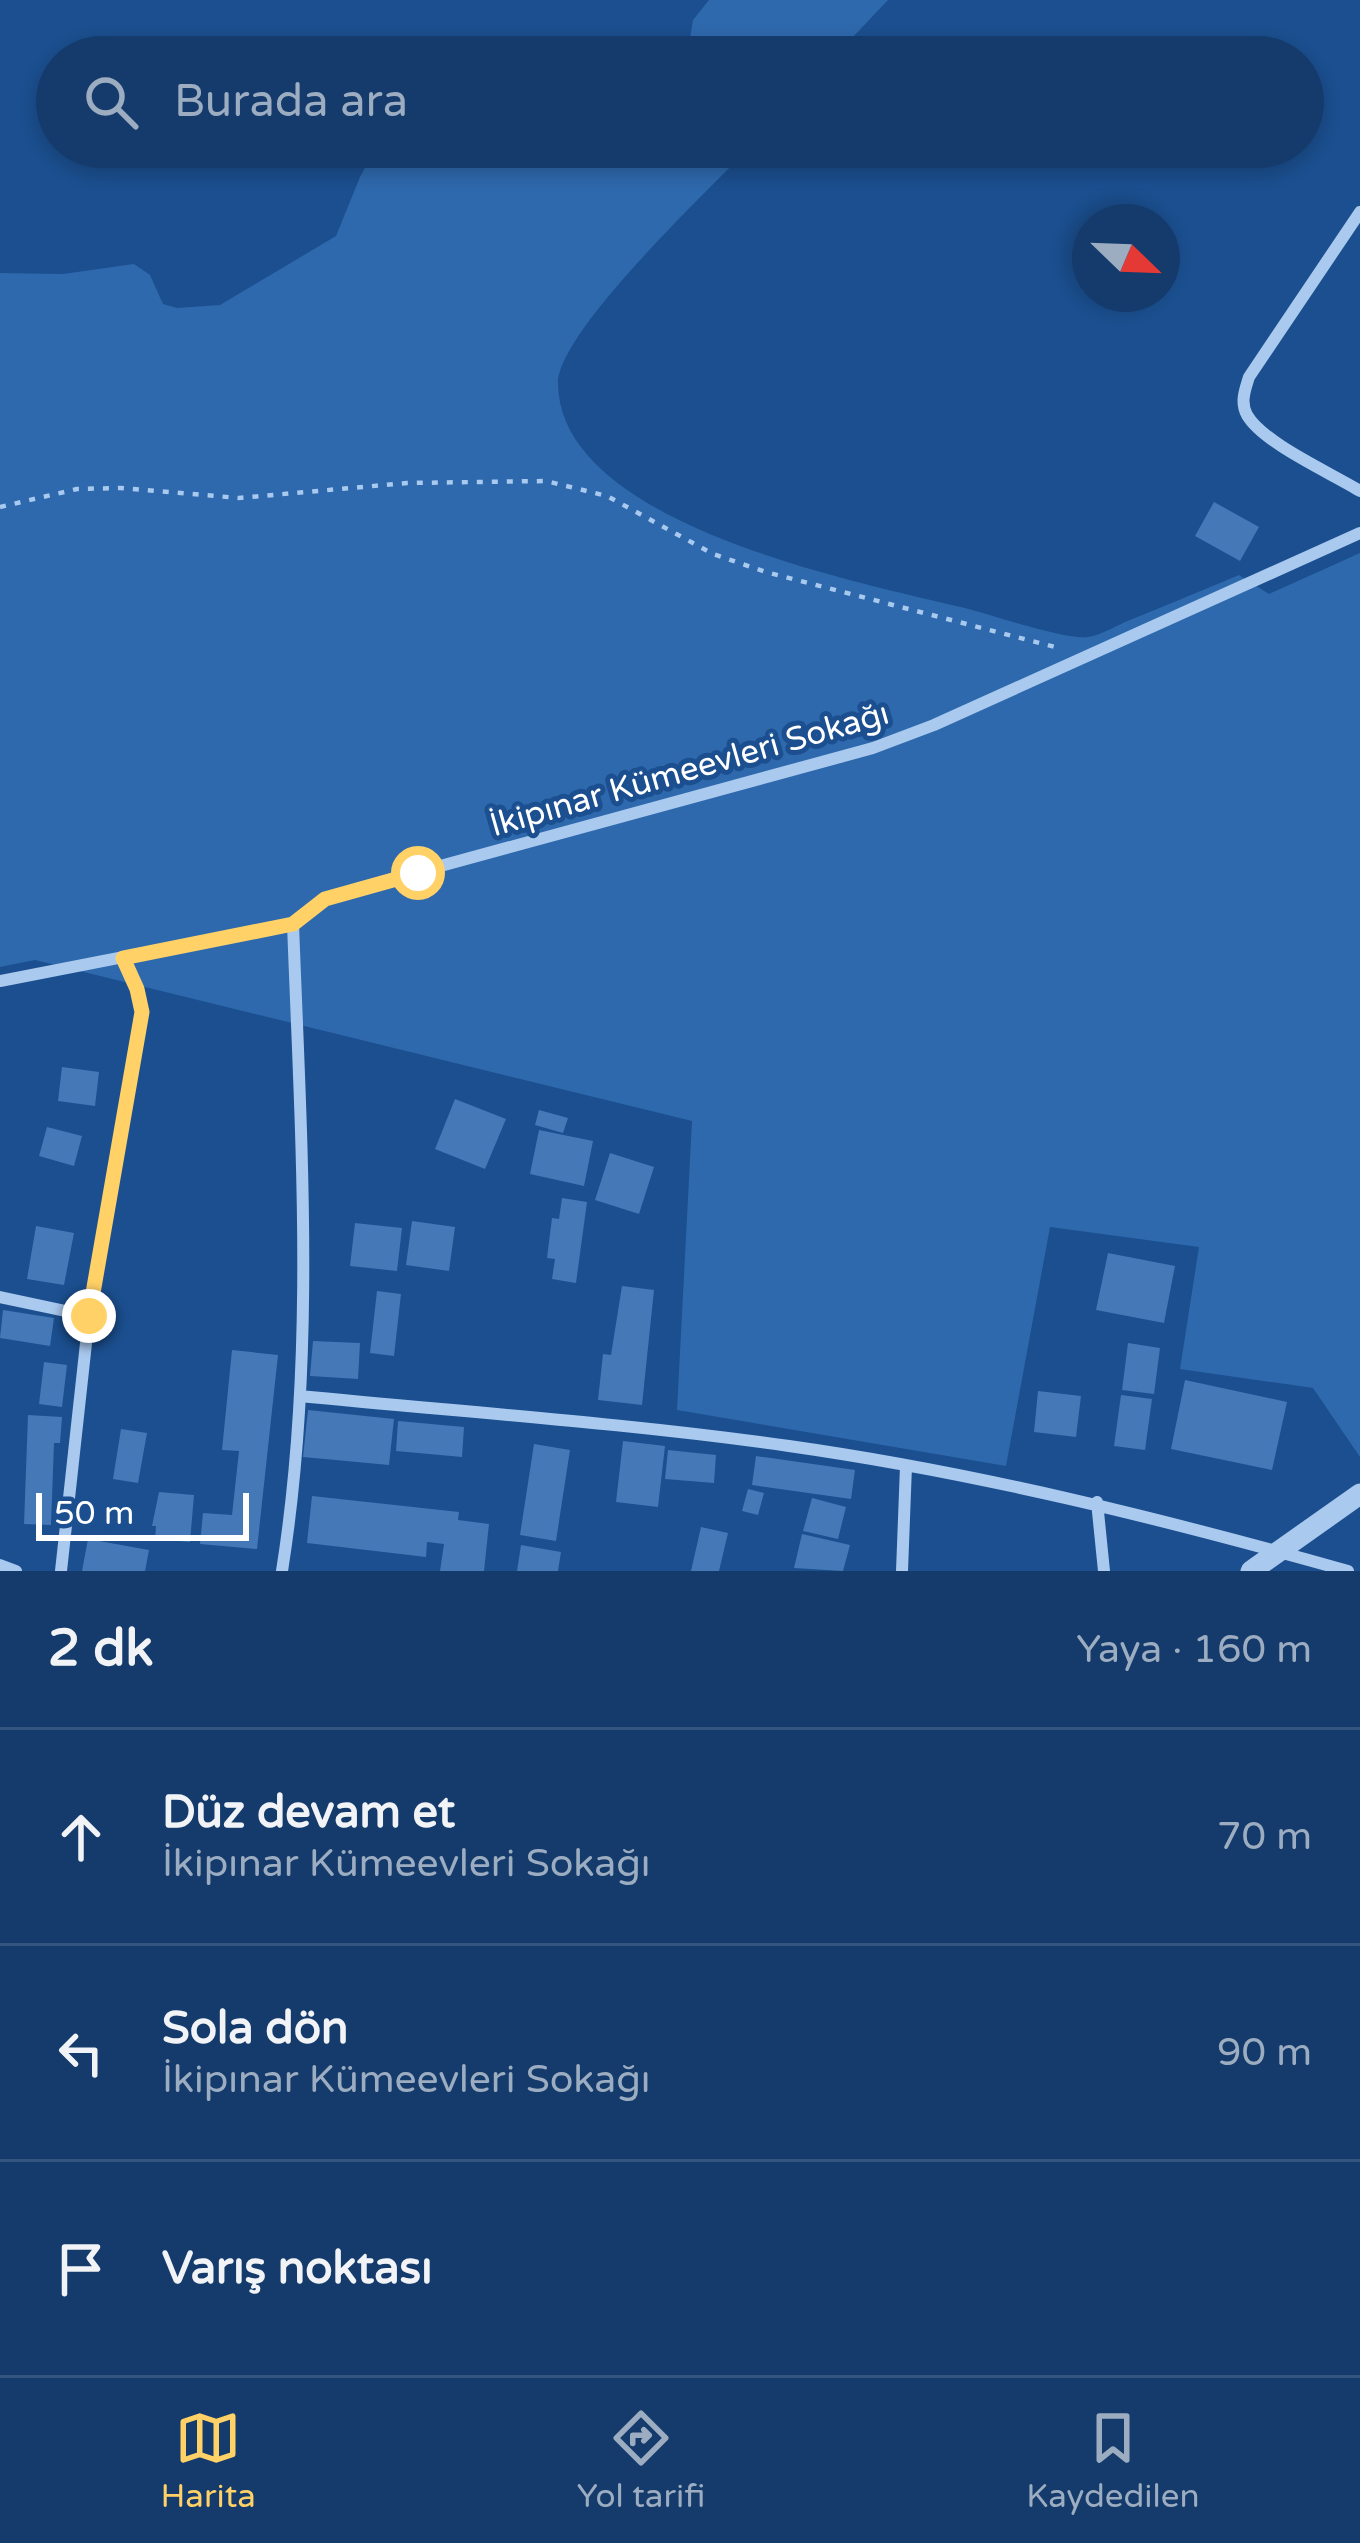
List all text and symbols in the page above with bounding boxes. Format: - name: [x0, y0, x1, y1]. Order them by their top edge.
- search box: [36, 36, 1324, 168]
- icon: search: [78, 69, 144, 135]
- text: Burada ara: [174, 75, 408, 129]
- north arrow: [1072, 204, 1180, 312]
- street label: İkipınar Kümeevleri Sokağı: [485, 694, 893, 845]
- route start: [391, 846, 445, 900]
- route end: [62, 1289, 116, 1343]
- scale bar: [36, 1487, 249, 1540]
- text: 50 m: [54, 1494, 134, 1533]
- text: 2 dk: [48, 1618, 153, 1680]
- text: Yaya · 160 m: [1076, 1626, 1312, 1673]
- text: Düz devam et: [162, 1786, 455, 1840]
- icon: ahead: [48, 1804, 114, 1870]
- text: 70 m: [1217, 1813, 1312, 1860]
- text: İkipınar Kümeevleri Sokağı: [162, 1840, 650, 1887]
- text: Sola dön: [162, 2002, 348, 2056]
- icon: left: [48, 2020, 114, 2086]
- text: 90 m: [1217, 2029, 1312, 2076]
- text: İkipınar Kümeevleri Sokağı: [162, 2056, 650, 2103]
- icon: arrive: [48, 2236, 114, 2302]
- text: Varış noktası: [162, 2242, 432, 2296]
- tab: Harita: [160, 2405, 256, 2516]
- tab: Yol tarifi: [577, 2405, 705, 2516]
- tab: Kaydedilen: [1026, 2405, 1200, 2516]

